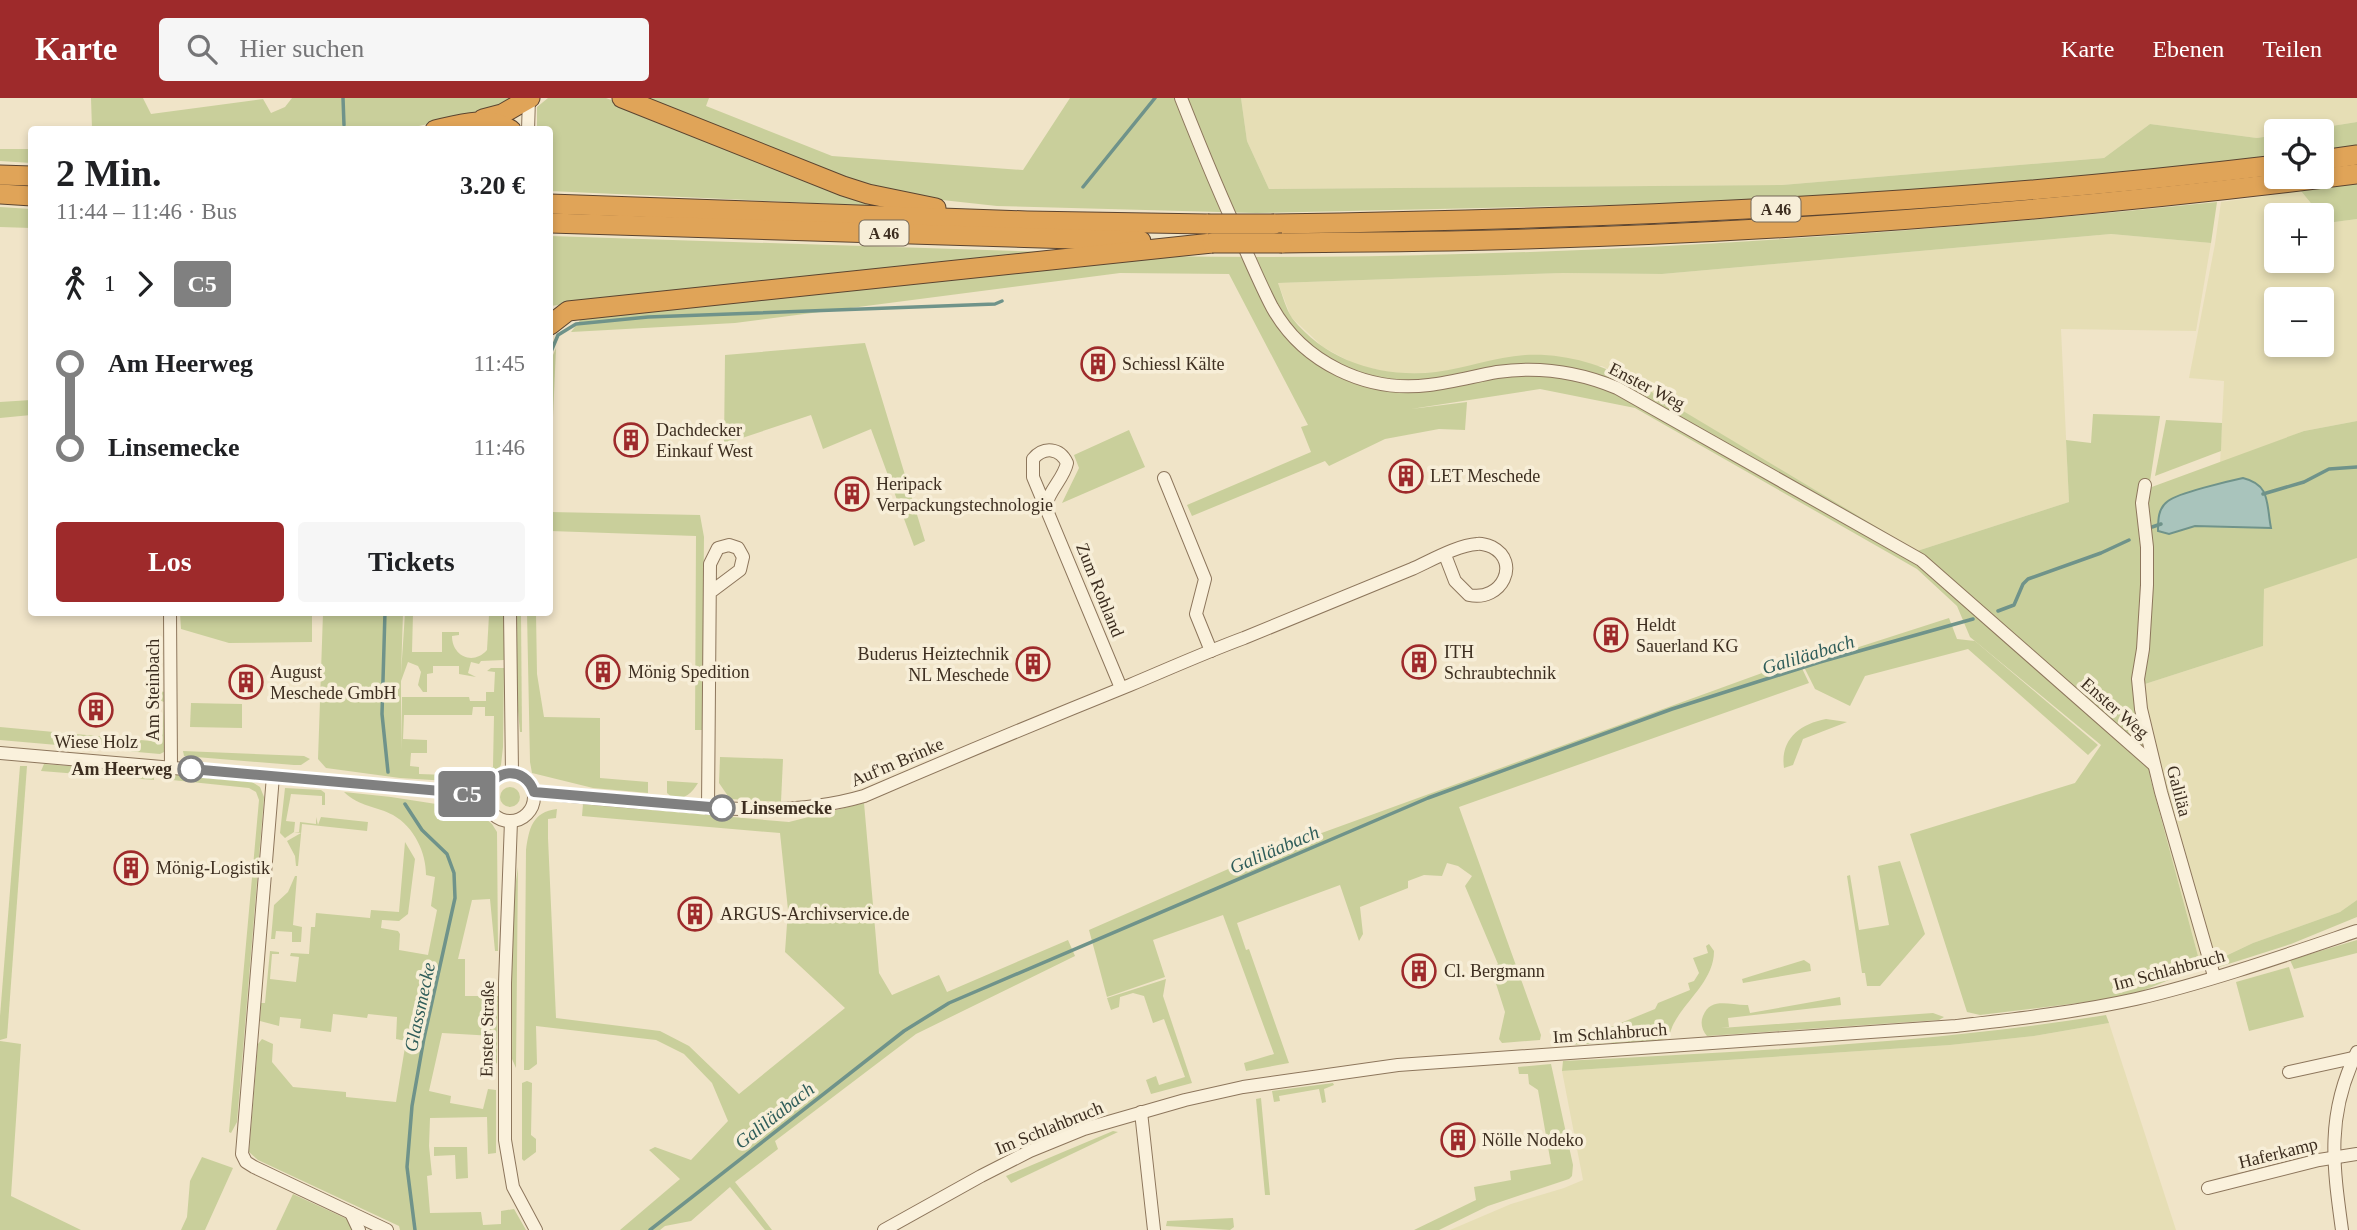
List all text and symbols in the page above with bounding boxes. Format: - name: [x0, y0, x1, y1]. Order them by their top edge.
- search box: [159, 18, 649, 81]
- icon: search: [183, 30, 221, 68]
- text: Karte: [35, 31, 117, 67]
- text: Hier suchen: [239, 34, 364, 63]
- text: Karte: [2061, 36, 2114, 62]
- text: Ebenen: [2152, 36, 2224, 62]
- text: Teilen: [2262, 36, 2322, 62]
- map controls: [2264, 119, 2334, 357]
- button: locate: [2264, 119, 2334, 189]
- text: 2 Min.: [56, 152, 162, 194]
- text: 3.20 €: [460, 171, 525, 200]
- road number: A 46: [1752, 197, 1800, 222]
- text: 11:44 – 11:46 · Bus: [56, 199, 237, 224]
- button: +: [2264, 203, 2334, 273]
- road number: A 46: [860, 220, 908, 246]
- icon: walk: [56, 265, 94, 303]
- icon: forward: [126, 265, 164, 303]
- text: 1: [104, 271, 116, 296]
- text: C5: [188, 271, 217, 297]
- button: −: [2264, 287, 2334, 357]
- building icon: Schiessl Kälte: [1079, 345, 1117, 383]
- text: Am Heerweg: [108, 349, 253, 378]
- text: 11:45: [473, 351, 525, 376]
- place label: Schiessl Kälte: [1122, 354, 1224, 374]
- street label: Enster Weg: [1606, 358, 1688, 414]
- place label: Dachdecker Einkauf West: [656, 420, 753, 461]
- building icon: Dachdecker Einkauf West: [612, 421, 650, 459]
- text: Linsemecke: [108, 433, 239, 462]
- text: 11:46: [473, 435, 525, 460]
- building icon: LET Meschede: [1387, 457, 1425, 495]
- place label: LET Meschede: [1430, 466, 1540, 486]
- place label: Heripack Verpackungstechnologie: [876, 474, 1053, 515]
- building icon: Heripack Verpackungstechnologie: [833, 475, 871, 513]
- button: Los: [56, 522, 284, 602]
- button: Tickets: [298, 522, 525, 602]
- street label: Zum Rohland: [1072, 540, 1128, 640]
- place label: Heldt Sauerland KG: [1636, 615, 1738, 656]
- building icon: Heldt Sauerland KG: [1592, 616, 1630, 654]
- water label: Galiläabach: [1760, 631, 1857, 678]
- street label: Am Steinbach: [143, 639, 163, 741]
- place label: ITH Schraubtechnik: [1444, 642, 1556, 683]
- building icon: ITH Schraubtechnik: [1400, 643, 1438, 681]
- place label: Buderus Heiztechnik NL Meschede: [858, 644, 1009, 685]
- building icon: Buderus Heiztechnik NL Meschede: [1014, 645, 1052, 683]
- building icon: Mönig Spedition: [584, 653, 622, 691]
- place label: August Meschede GmbH: [270, 662, 396, 703]
- place label: Mönig Spedition: [628, 662, 750, 682]
- building icon: August Meschede GmbH: [227, 663, 265, 701]
- street label: Enster Weg: [2077, 673, 2153, 743]
- building icon: Wiese Holz: [77, 691, 115, 729]
- place label: Wiese Holz: [54, 732, 138, 752]
- street label: Auf'm Brinke: [848, 734, 946, 790]
- marker: Am Heerweg: [178, 756, 204, 782]
- place label: Am Heerweg: [72, 759, 172, 779]
- street label: Galiläa: [2163, 763, 2195, 819]
- line badge: C5: [435, 771, 498, 817]
- text: C5: [452, 781, 482, 807]
- marker: Linsemecke: [709, 795, 735, 821]
- place label: Linsemecke: [741, 798, 832, 818]
- water label: Galiläabach: [1226, 821, 1322, 878]
- building icon: Mönig-Logistik: [112, 849, 150, 887]
- place label: Mönig-Logistik: [156, 858, 270, 878]
- building icon: ARGUS-Archivservice.de: [676, 895, 714, 933]
- place label: ARGUS-Archivservice.de: [720, 904, 909, 924]
- street label: Im Schlahbruch: [2111, 946, 2227, 994]
- building icon: Cl. Bergmann: [1400, 952, 1438, 990]
- water label: Glassmecke: [400, 961, 439, 1054]
- place label: Cl. Bergmann: [1444, 961, 1545, 981]
- street label: Enster Straße: [476, 981, 498, 1077]
- street label: Im Schlahbruch: [1552, 1019, 1668, 1047]
- water label: Galiläabach: [730, 1078, 818, 1153]
- street label: Im Schlahbruch: [992, 1097, 1106, 1159]
- building icon: Nölle Nodeko: [1439, 1121, 1477, 1159]
- place label: Nölle Nodeko: [1482, 1130, 1583, 1150]
- street label: Haferkamp: [2236, 1134, 2320, 1172]

